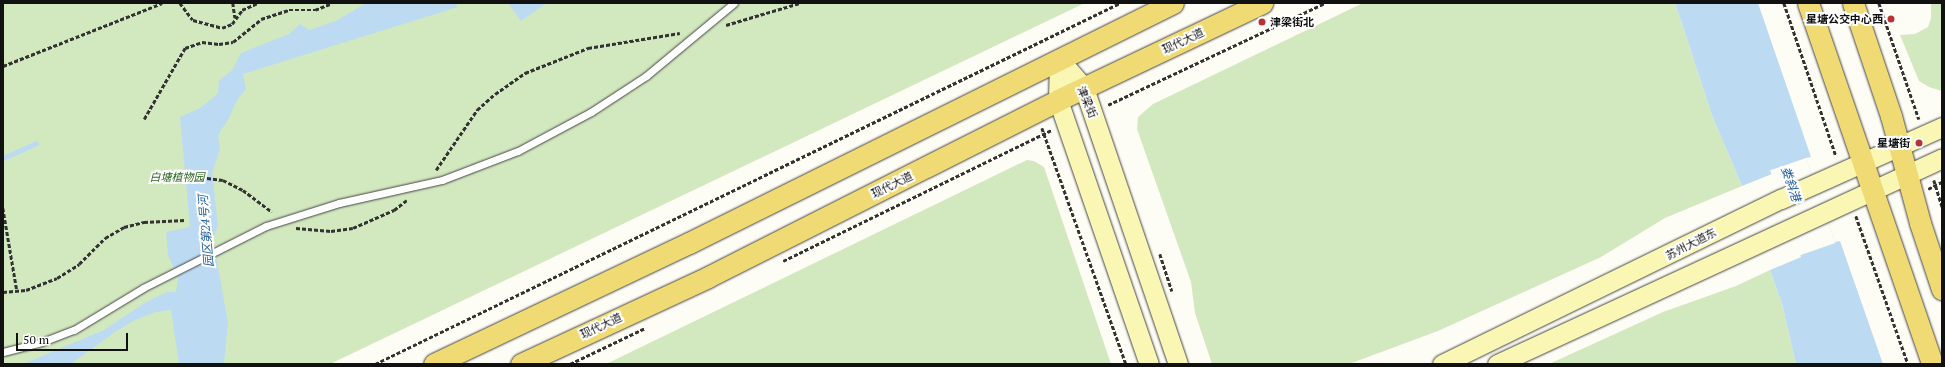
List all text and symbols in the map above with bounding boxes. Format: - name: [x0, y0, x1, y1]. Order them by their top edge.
- place label: 星塘公交中心西: [1806, 12, 1883, 26]
- marker: 星塘公交中心西: [1886, 14, 1896, 24]
- place label: 津梁街北: [1270, 15, 1314, 29]
- marker: 津梁街北: [1257, 17, 1267, 27]
- street label: 现代大道: [1160, 26, 1206, 56]
- street label: 津梁街: [1074, 84, 1100, 120]
- place label: 星塘街: [1877, 136, 1910, 150]
- marker: 星塘街: [1913, 137, 1925, 149]
- water label: 娄斜港: [1778, 165, 1804, 203]
- street label: 现代大道: [869, 169, 915, 201]
- park label: 白塘植物园: [150, 170, 204, 184]
- water label: 园区第24号河: [196, 194, 216, 268]
- street label: 苏州大道东: [1664, 226, 1718, 262]
- street label: 现代大道: [578, 311, 624, 341]
- scale bar: [18, 325, 130, 351]
- text: 50 m: [23, 332, 49, 347]

